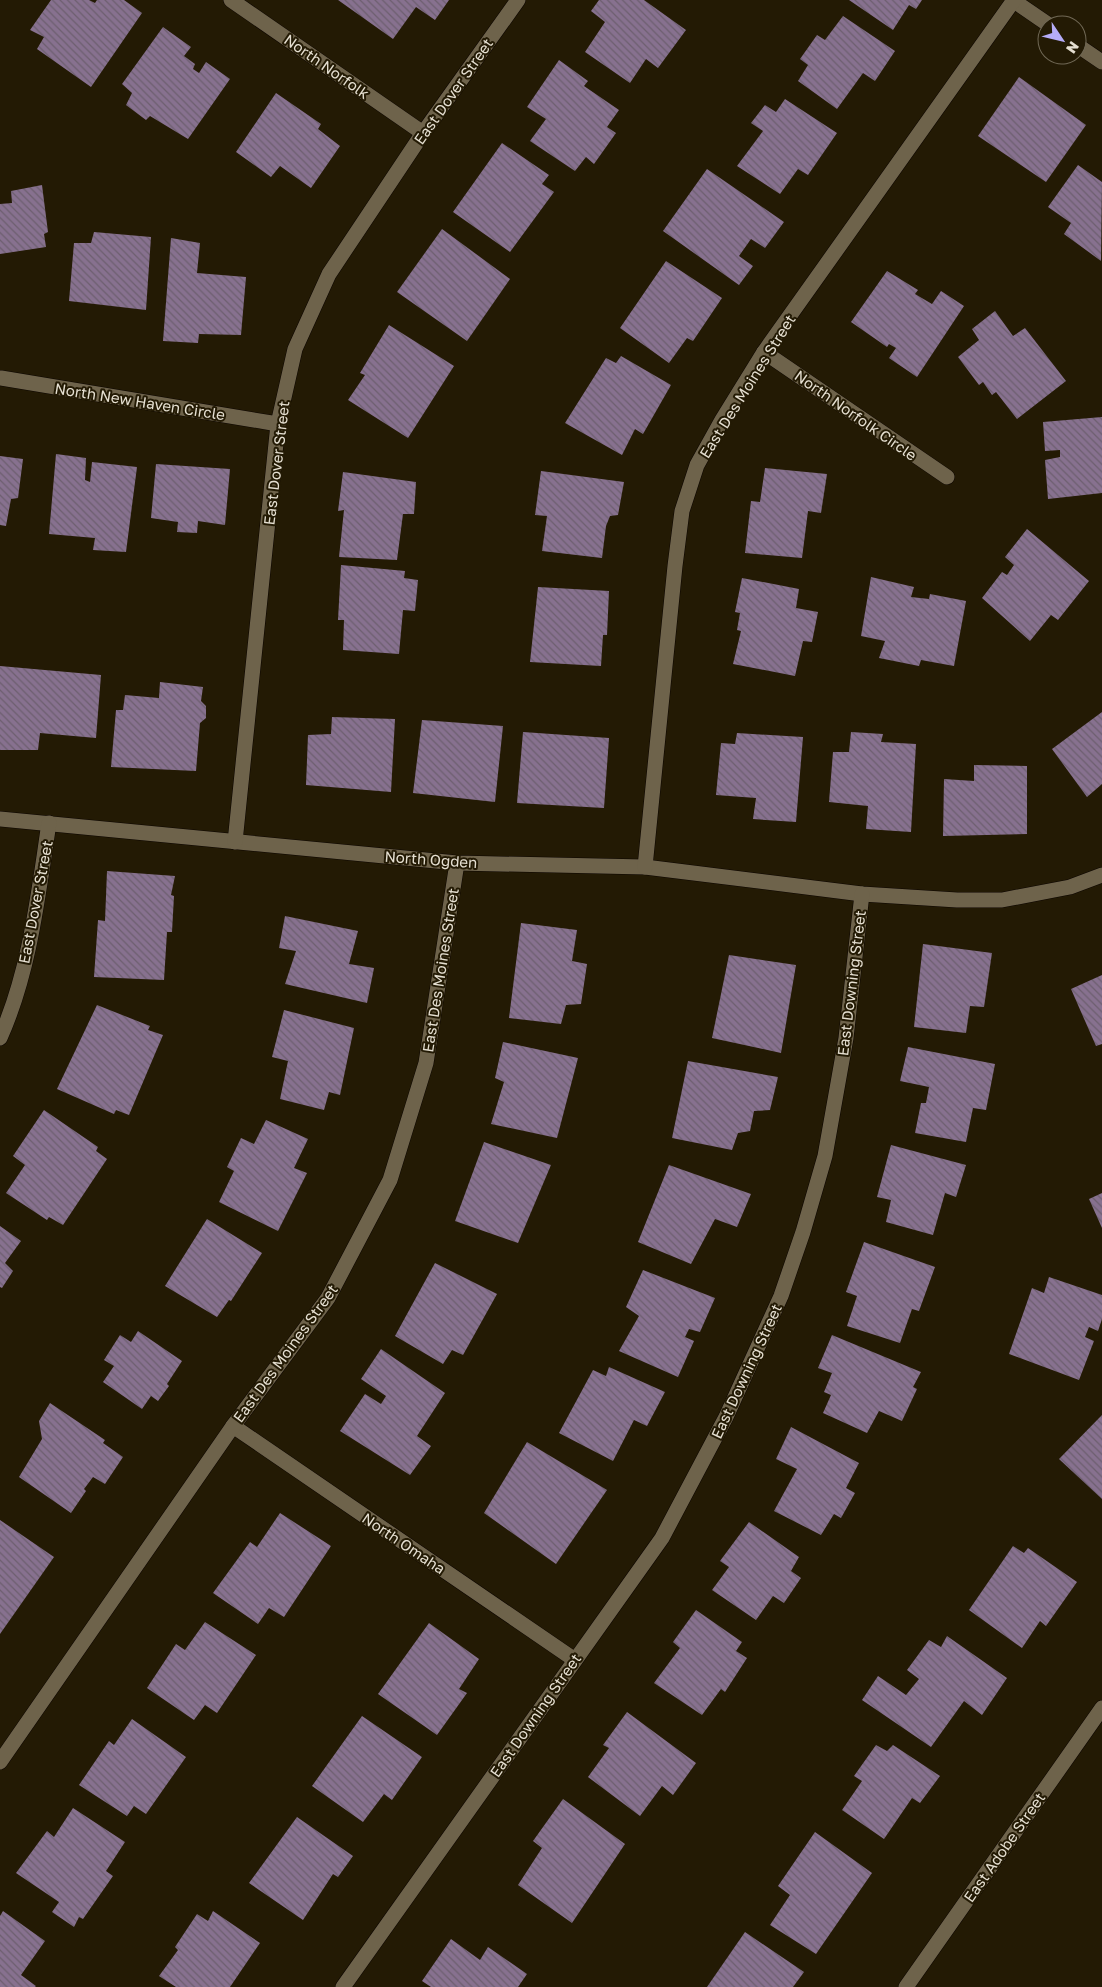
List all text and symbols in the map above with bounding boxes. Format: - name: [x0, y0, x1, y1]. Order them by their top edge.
- north arrow: [1037, 15, 1087, 65]
- street label: North Norfolk: [281, 30, 373, 102]
- street label: East Dover Street: [410, 35, 496, 147]
- text: N: [1063, 39, 1083, 57]
- street label: East Des Moines Street: [695, 311, 799, 461]
- street label: North Norfolk Circle: [792, 366, 921, 464]
- street label: North New Haven Circle: [54, 379, 227, 423]
- street label: East Dover Street: [259, 400, 293, 526]
- street label: East Dover Street: [14, 839, 56, 965]
- street label: North Ogden: [384, 847, 478, 871]
- street label: East Des Moines Street: [418, 887, 462, 1053]
- street label: East Downing Street: [833, 909, 869, 1057]
- street label: East Des Moines Street: [229, 1281, 341, 1425]
- street label: East Downing Street: [707, 1301, 785, 1441]
- street label: North Omaha: [359, 1509, 449, 1577]
- street label: East Downing Street: [486, 1650, 584, 1780]
- street label: East Adobe Street: [960, 1789, 1048, 1905]

